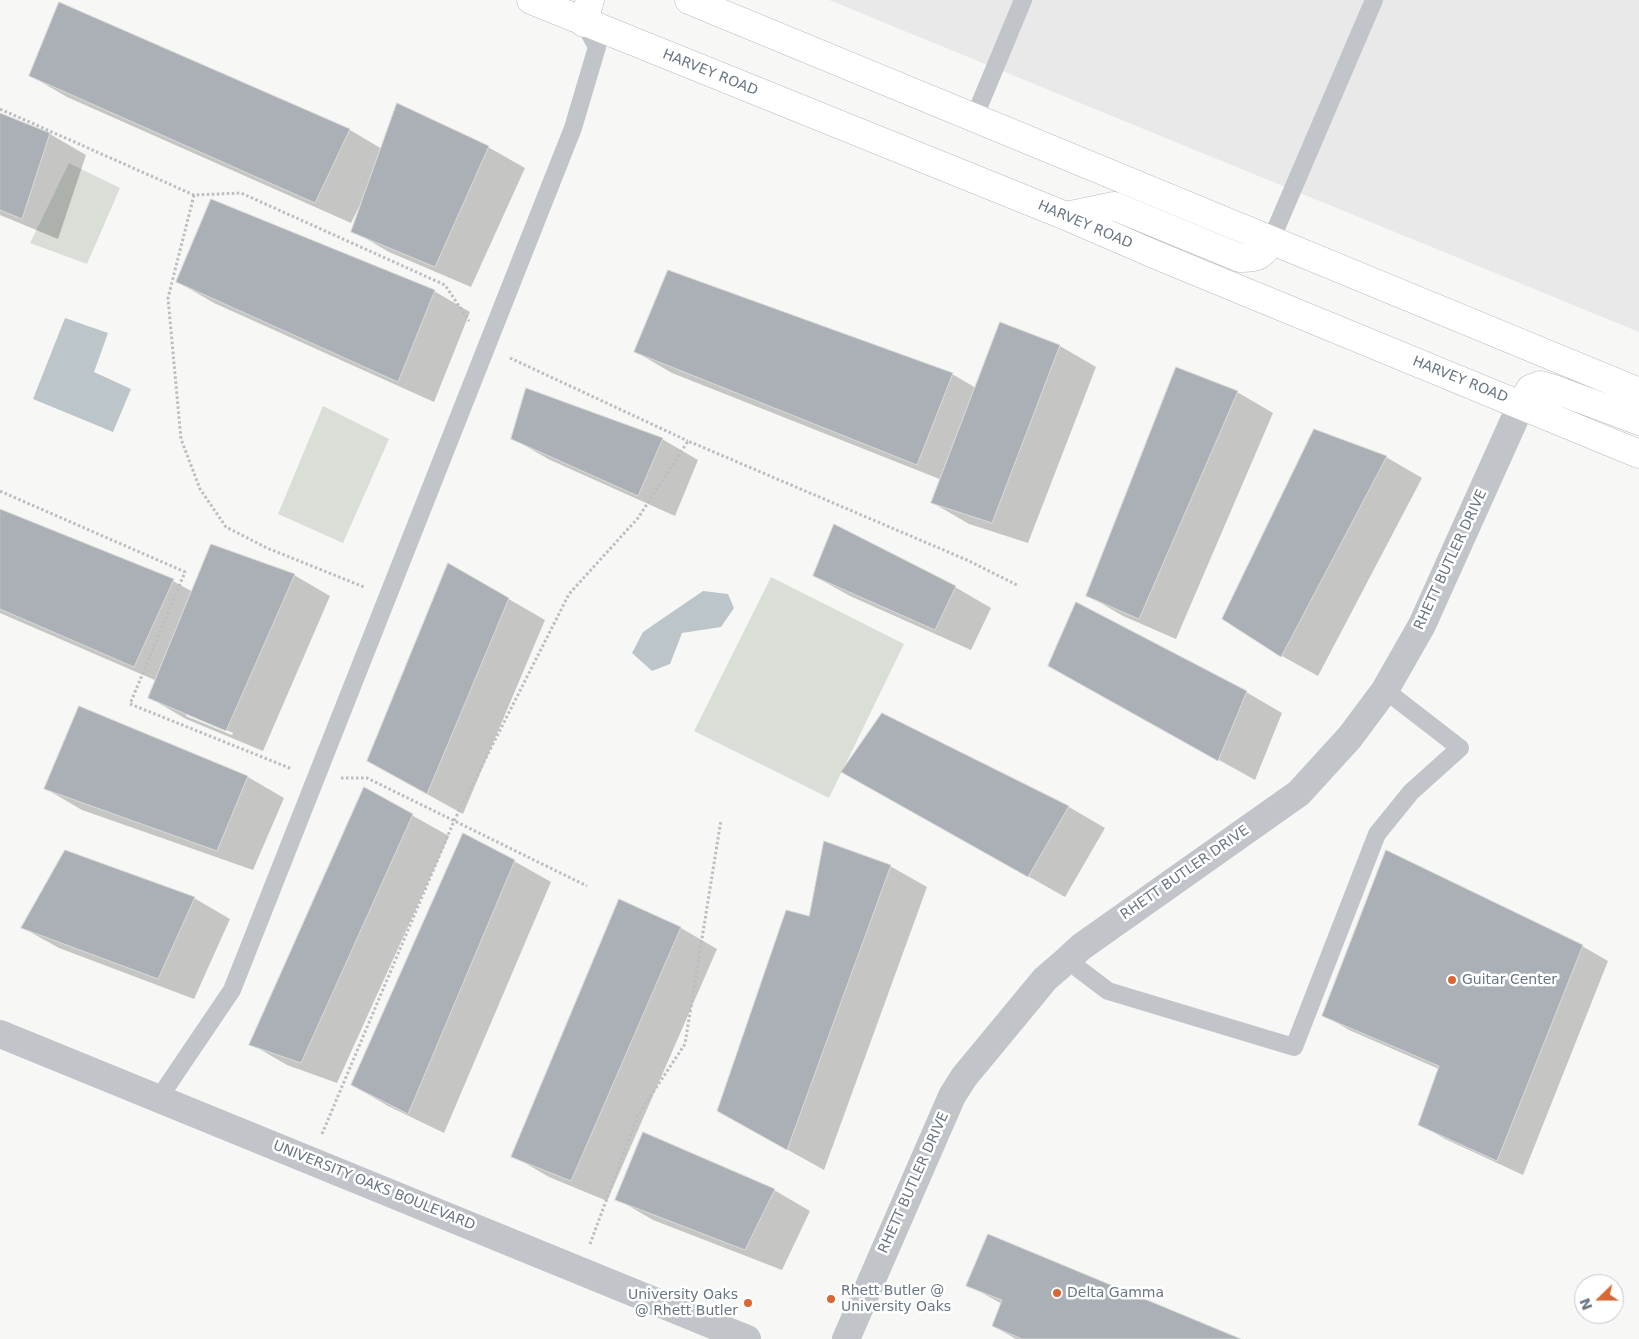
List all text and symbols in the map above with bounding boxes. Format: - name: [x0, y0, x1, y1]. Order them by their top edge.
- street label: HARVEY ROAD: [660, 46, 760, 100]
- street label: HARVEY ROAD: [1035, 197, 1135, 253]
- street label: HARVEY ROAD: [1410, 353, 1510, 407]
- street label: RHETT BUTLER DRIVE: [1411, 487, 1491, 633]
- street label: RHETT BUTLER DRIVE: [1118, 822, 1252, 924]
- place label: Guitar Center: [1462, 972, 1557, 988]
- marker: Guitar Center: [1446, 974, 1458, 986]
- street label: RHETT BUTLER DRIVE: [875, 1110, 953, 1256]
- street label: UNIVERSITY OAKS BOULEVARD: [270, 1138, 478, 1234]
- north arrow: [1574, 1274, 1624, 1324]
- place label: Rhett Butler @ University Oaks: [841, 1283, 951, 1315]
- place label: Delta Gamma: [1067, 1285, 1164, 1301]
- place label: University Oaks @ Rhett Butler: [628, 1287, 738, 1320]
- marker: Delta Gamma: [1051, 1287, 1063, 1299]
- marker: Rhett Butler @ University Oaks: [825, 1293, 837, 1305]
- text: N: [1576, 1296, 1596, 1313]
- marker: University Oaks @ Rhett Butler: [742, 1297, 754, 1309]

